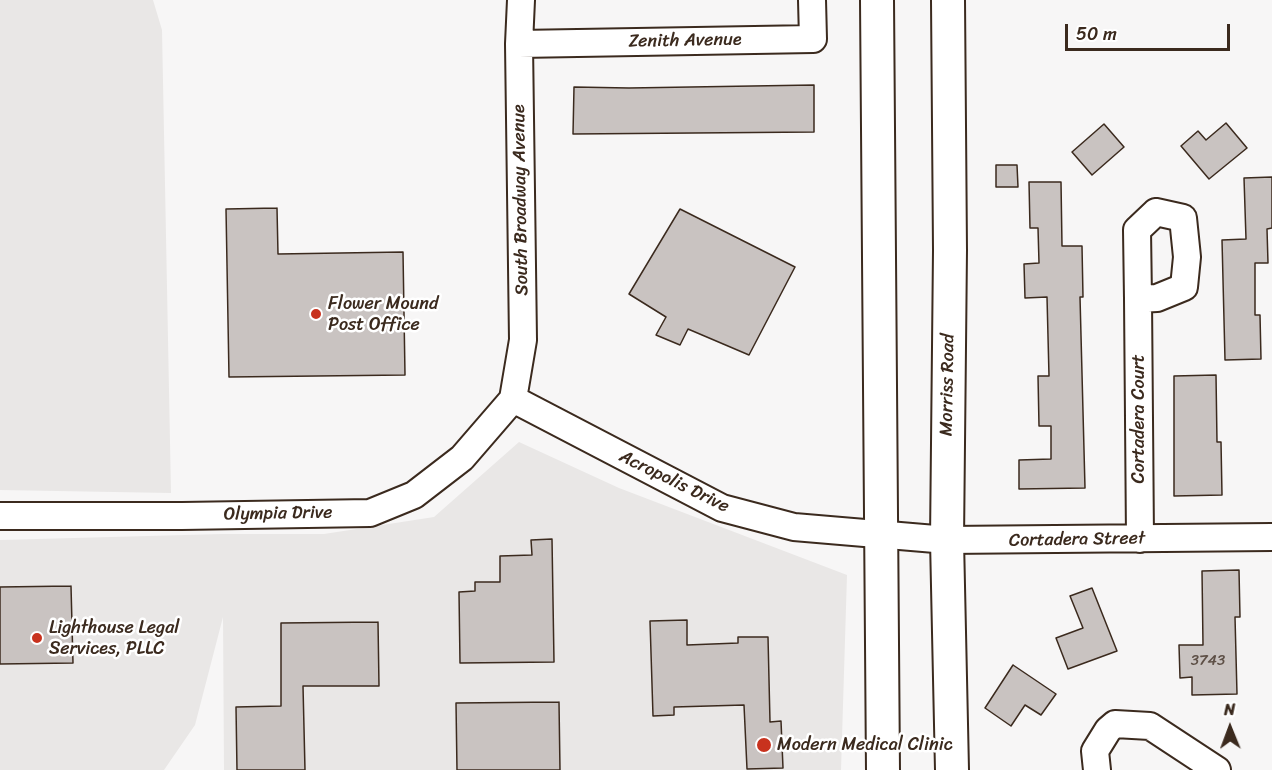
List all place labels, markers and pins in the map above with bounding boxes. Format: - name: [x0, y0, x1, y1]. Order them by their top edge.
- place label: Flower Mound Post Office: [328, 293, 439, 336]
- marker: Flower Mound Post Office: [309, 307, 323, 321]
- place label: Lighthouse Legal Services, PLLC: [49, 617, 179, 660]
- marker: Lighthouse Legal Services, PLLC: [30, 631, 44, 645]
- place label: Modern Medical Clinic: [777, 734, 953, 756]
- marker: Modern Medical Clinic: [755, 736, 773, 754]

